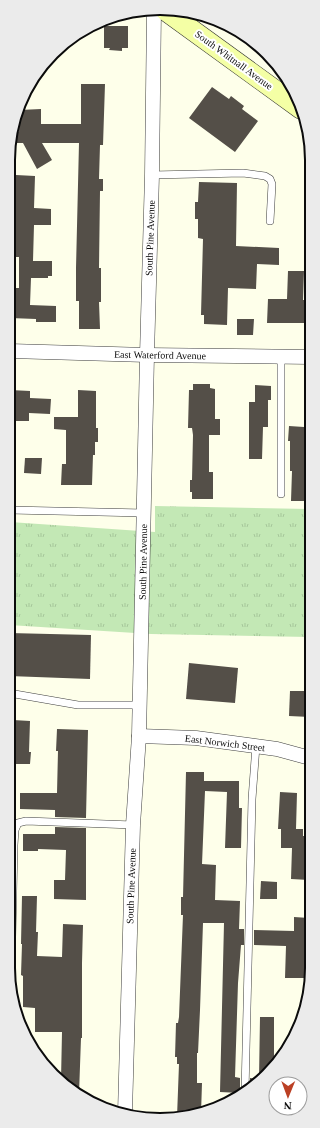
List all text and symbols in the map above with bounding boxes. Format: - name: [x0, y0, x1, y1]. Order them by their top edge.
- street label: South Whitnall Avenue: [193, 28, 275, 92]
- street label: South Pine Avenue: [143, 199, 157, 276]
- street label: East Waterford Avenue: [114, 349, 207, 361]
- street label: South Pine Avenue: [137, 523, 149, 600]
- street label: East Norwich Street: [184, 733, 266, 753]
- street label: South Pine Avenue: [124, 847, 138, 924]
- north arrow: [268, 1076, 308, 1116]
- text: N: [284, 1100, 292, 1112]

